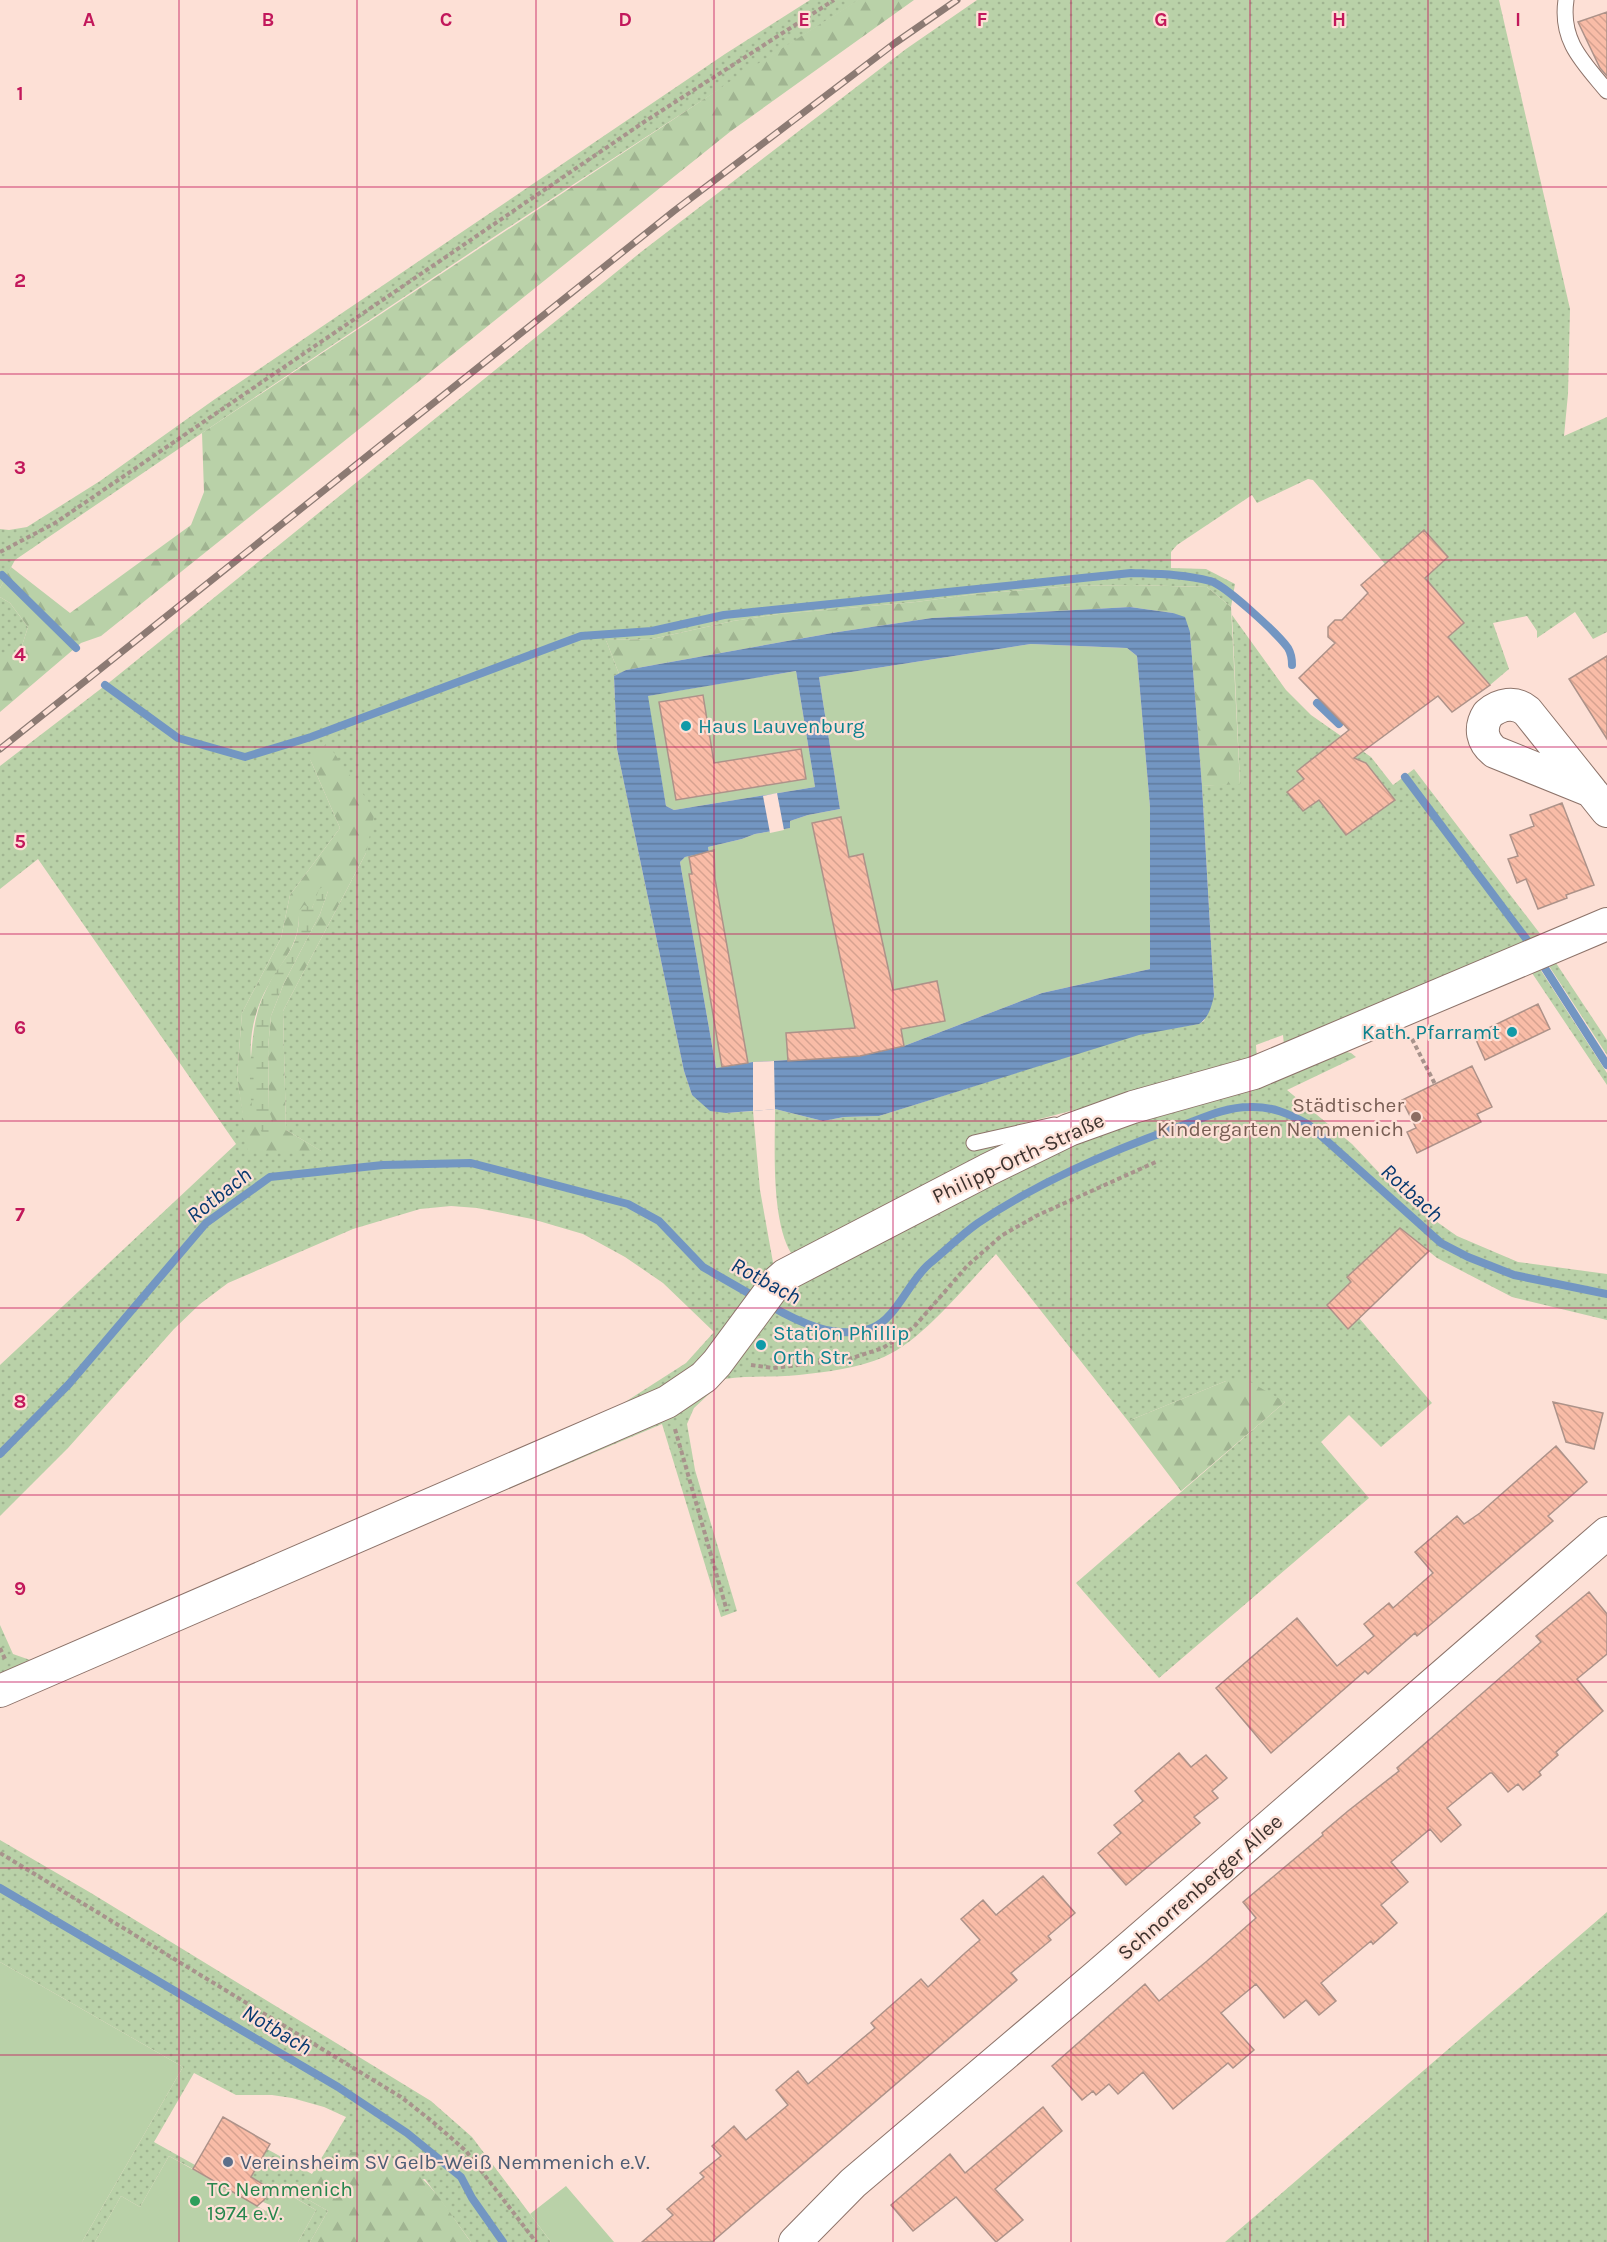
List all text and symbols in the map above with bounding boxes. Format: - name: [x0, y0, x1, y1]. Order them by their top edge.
- text: A: [83, 8, 96, 31]
- text: B: [262, 8, 274, 31]
- text: C: [440, 8, 452, 31]
- text: D: [618, 8, 632, 31]
- text: E: [798, 8, 810, 31]
- text: F: [977, 8, 988, 31]
- text: G: [1154, 8, 1168, 31]
- text: H: [1332, 8, 1346, 31]
- text: I: [1515, 8, 1521, 31]
- text: 1: [16, 82, 24, 105]
- text: 2: [14, 269, 26, 292]
- text: 3: [14, 456, 26, 479]
- text: 4: [14, 643, 26, 666]
- place label: Haus Lauvenburg: [698, 714, 865, 738]
- marker: Haus Lauvenburg: [679, 719, 693, 733]
- text: 5: [14, 830, 26, 853]
- text: 6: [14, 1016, 26, 1039]
- place label: Kath. Pfarramt: [1362, 1020, 1500, 1044]
- marker: Kath. Pfarramt: [1505, 1025, 1519, 1039]
- place label: Städtischer Kindergarten Nemmenich: [1157, 1093, 1404, 1141]
- street label: Philipp-Orth-Straße: [928, 1108, 1108, 1208]
- marker: Städtischer Kindergarten Nemmenich: [1409, 1110, 1423, 1124]
- water label: Rotbach: [1375, 1158, 1449, 1228]
- water label: Rotbach: [181, 1162, 257, 1228]
- text: 7: [15, 1203, 25, 1226]
- water label: Rotbach: [727, 1252, 805, 1310]
- place label: Station Phillip Orth Str.: [773, 1321, 909, 1369]
- marker: Station Phillip Orth Str.: [754, 1338, 768, 1352]
- text: 8: [14, 1390, 26, 1413]
- text: 9: [14, 1577, 26, 1600]
- street label: Schnorrenberger Allee: [1113, 1809, 1287, 1965]
- water label: Notbach: [237, 1999, 317, 2061]
- place label: Vereinsheim SV Gelb-Weiß Nemmenich e.V.: [240, 2150, 650, 2174]
- marker: Vereinsheim SV Gelb-Weiß Nemmenich e.V.: [221, 2155, 235, 2169]
- place label: TC Nemmenich 1974 e.V.: [207, 2177, 353, 2225]
- marker: TC Nemmenich 1974 e.V.: [188, 2194, 202, 2208]

